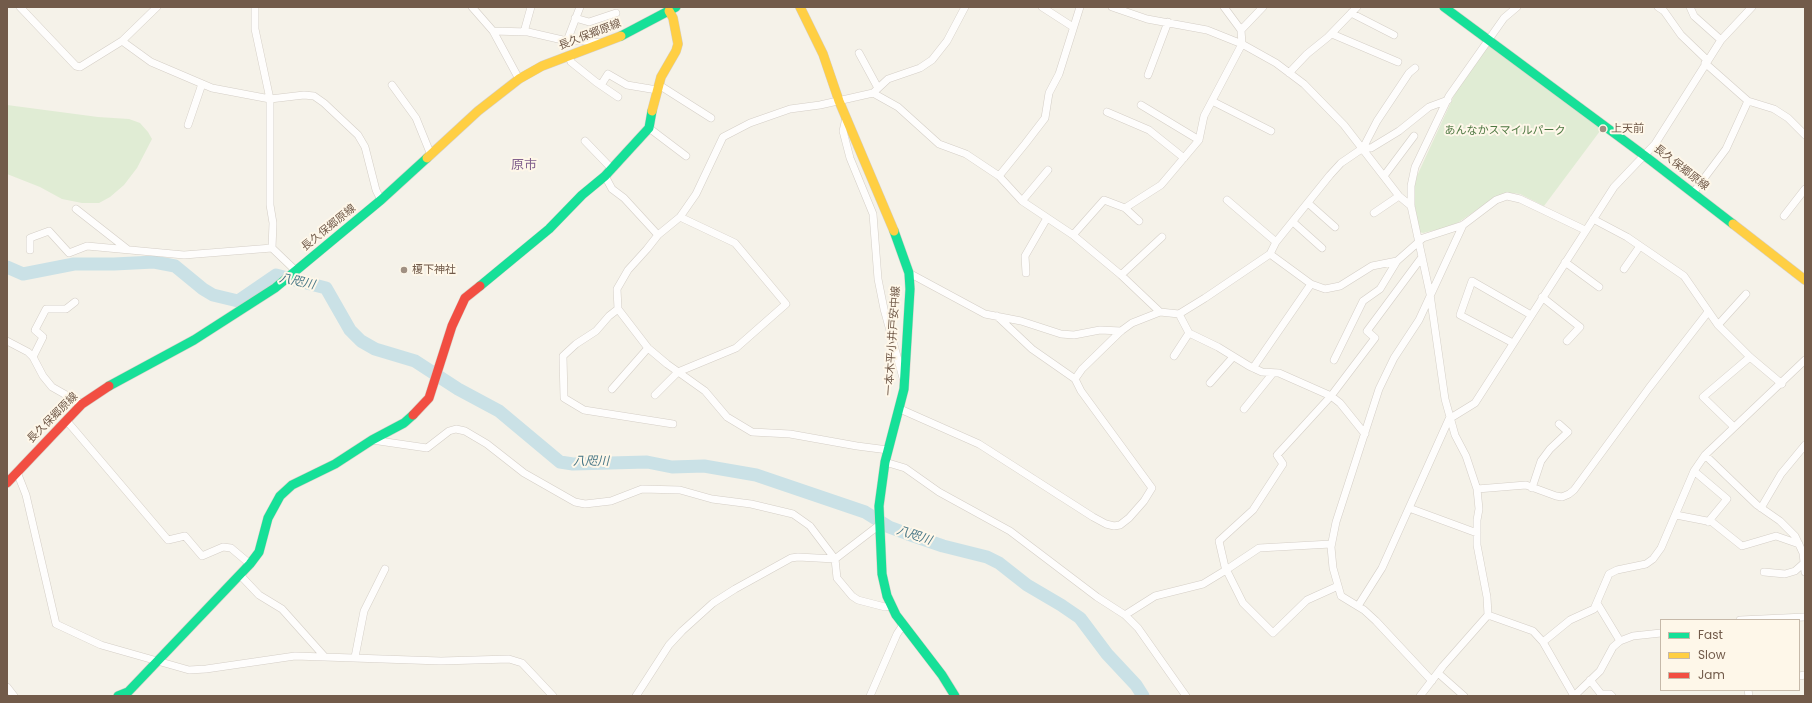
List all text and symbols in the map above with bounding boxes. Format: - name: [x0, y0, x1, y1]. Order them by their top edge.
- street label: 長久保郷原線: [557, 17, 623, 53]
- place label: 上天前: [1611, 122, 1644, 136]
- park label: あんなかスマイルパーク: [1445, 124, 1565, 138]
- marker: 上天前: [1598, 124, 1608, 134]
- street label: 長久保郷原線: [1651, 142, 1711, 194]
- district label: 原市: [511, 158, 537, 174]
- street label: 長久保郷原線: [299, 202, 359, 254]
- place label: 榎下神社: [412, 263, 456, 277]
- marker: 榎下神社: [399, 265, 409, 275]
- water label: 八咫川: [278, 271, 316, 293]
- street label: 一本木平小井戸安中線: [883, 286, 903, 396]
- street label: 長久保郷原線: [25, 390, 81, 446]
- water label: 八咫川: [573, 455, 609, 469]
- water label: 八咫川: [895, 524, 933, 548]
- legend: [1660, 619, 1800, 691]
- text: Fast: [1698, 626, 1723, 643]
- text: Slow: [1698, 646, 1726, 663]
- text: Jam: [1698, 666, 1725, 683]

